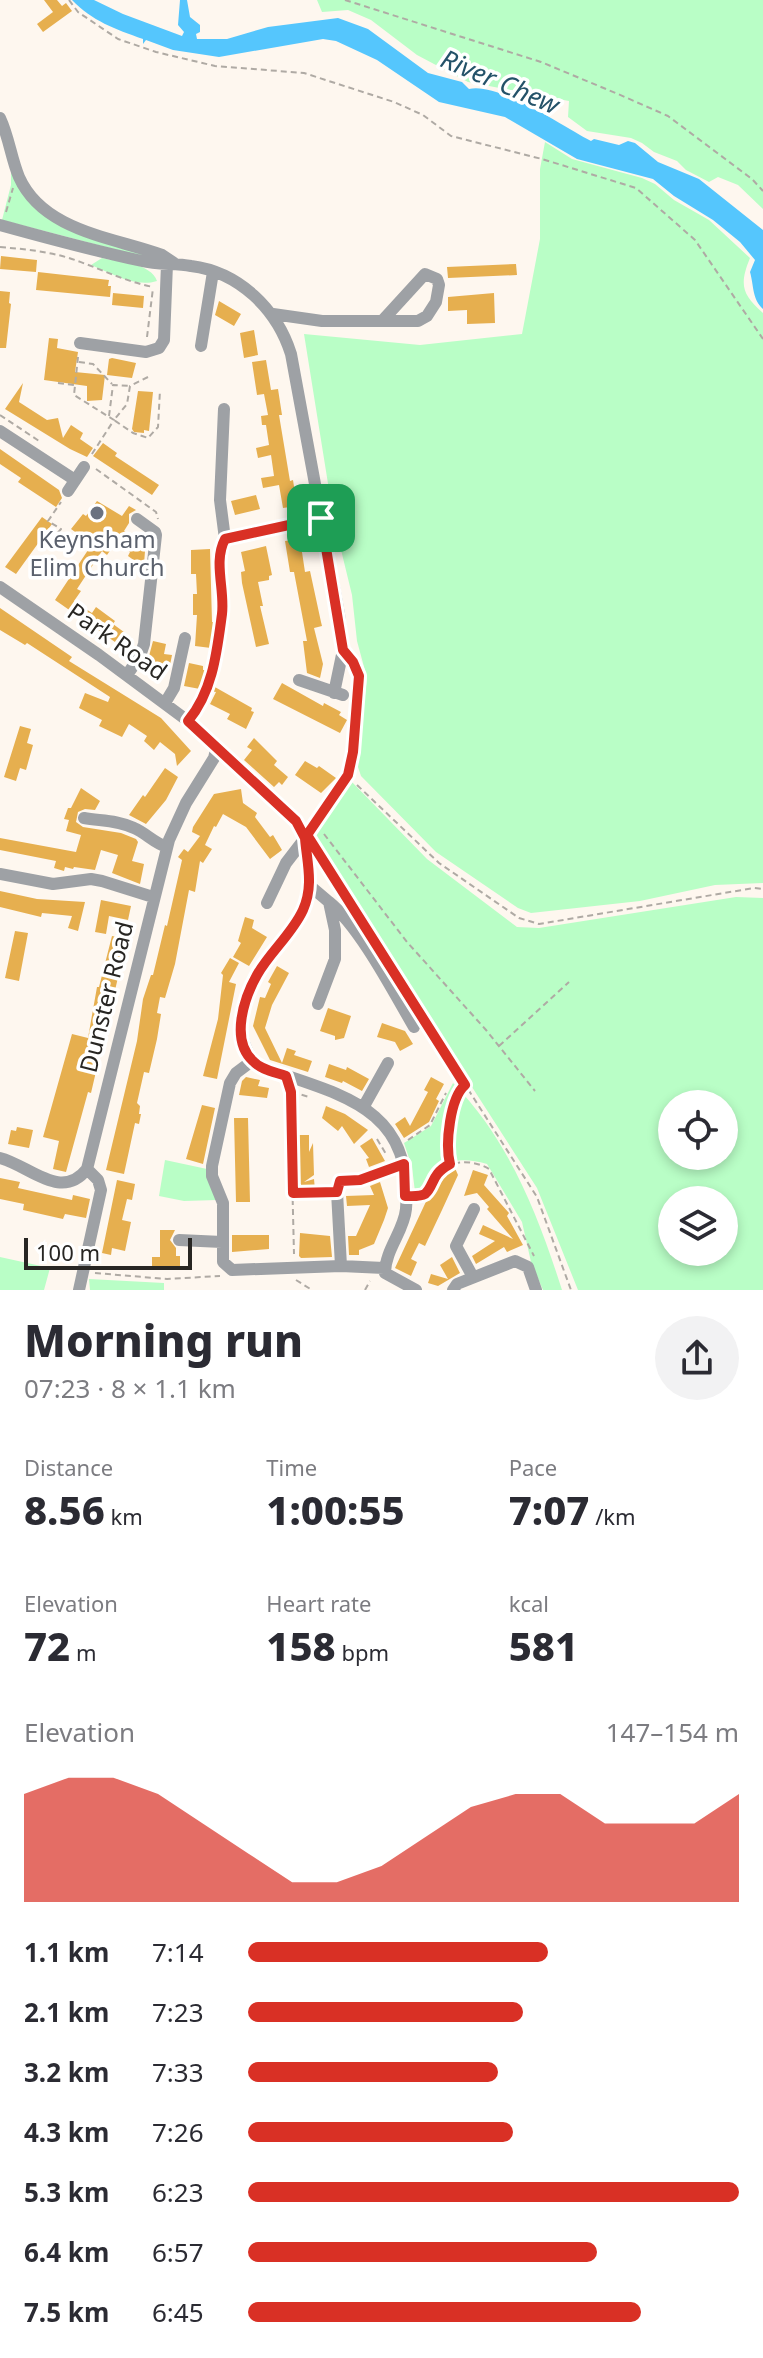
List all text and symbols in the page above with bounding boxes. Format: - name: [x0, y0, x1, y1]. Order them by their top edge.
- water label: River Chew: [436, 40, 566, 123]
- pin: [287, 484, 355, 552]
- icon: arrive: [299, 496, 343, 540]
- marker: Keynsham Elim Church: [88, 504, 106, 522]
- place label: Keynsham Elim Church: [29, 522, 165, 583]
- street label: Park Road: [61, 594, 174, 687]
- street label: Dunster Road: [71, 918, 140, 1076]
- map controls: [658, 1090, 738, 1266]
- button: locate: [658, 1090, 738, 1170]
- button: layers: [658, 1186, 738, 1266]
- scale bar: [24, 1234, 192, 1270]
- text: 100 m: [36, 1237, 100, 1267]
- text: Morning run: [24, 1310, 303, 1370]
- button: share: [655, 1316, 739, 1400]
- text: 07:23 · 8 × 1.1 km: [24, 1370, 236, 1406]
- text: Distance: [24, 1452, 113, 1482]
- text: Time: [266, 1452, 317, 1482]
- text: Pace: [509, 1452, 557, 1482]
- text: 8.56: [24, 1482, 105, 1537]
- text: 1:00:55: [266, 1482, 405, 1537]
- text: 7:07: [509, 1482, 589, 1537]
- text: km: [105, 1501, 143, 1531]
- text: /km: [589, 1501, 636, 1531]
- text: Elevation: [24, 1588, 118, 1618]
- text: Heart rate: [266, 1588, 371, 1618]
- text: kcal: [509, 1588, 549, 1618]
- text: 72: [24, 1618, 70, 1673]
- text: 158: [266, 1618, 336, 1673]
- text: 581: [509, 1618, 578, 1673]
- text: m: [70, 1637, 97, 1667]
- text: bpm: [336, 1637, 389, 1667]
- text: Elevation: [24, 1714, 135, 1750]
- text: 147–154 m: [606, 1714, 739, 1750]
- text: 1.1 km: [24, 1934, 109, 1970]
- text: 7:14: [152, 1934, 204, 1970]
- text: 2.1 km: [24, 1994, 109, 2030]
- text: 7:23: [152, 1994, 204, 2030]
- text: 3.2 km: [24, 2054, 109, 2090]
- text: 7:33: [152, 2054, 204, 2090]
- text: 4.3 km: [24, 2114, 109, 2150]
- text: 7:26: [152, 2114, 204, 2150]
- text: 5.3 km: [24, 2174, 109, 2210]
- text: 6:23: [152, 2174, 204, 2210]
- text: 6.4 km: [24, 2234, 109, 2270]
- text: 6:57: [152, 2234, 204, 2270]
- text: 7.5 km: [24, 2294, 109, 2330]
- text: 6:45: [152, 2294, 204, 2330]

